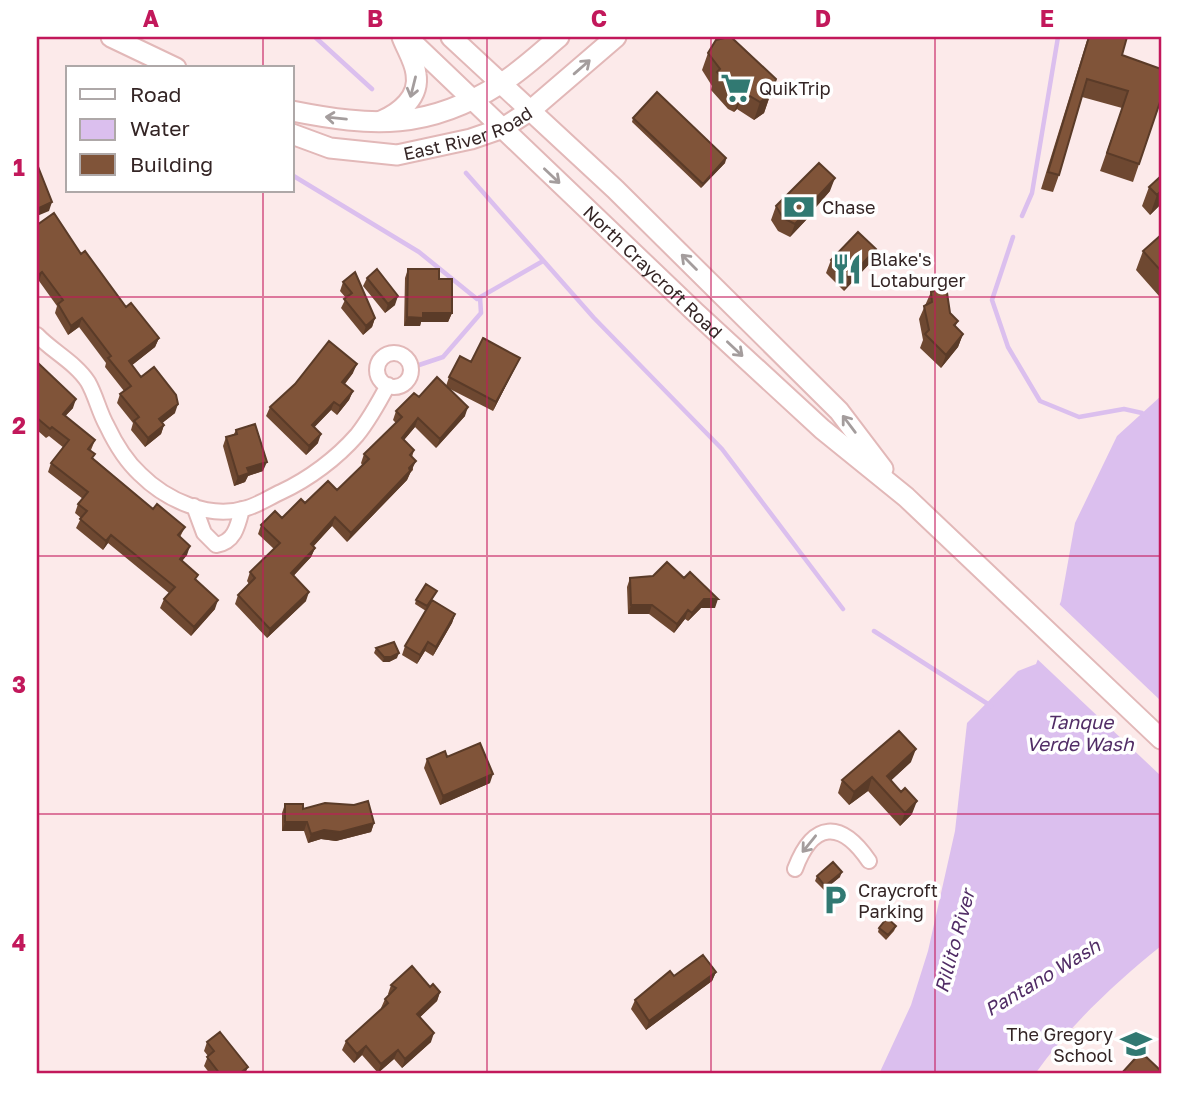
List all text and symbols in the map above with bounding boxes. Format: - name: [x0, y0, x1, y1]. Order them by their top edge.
- text: A: [143, 4, 160, 32]
- text: B: [367, 4, 383, 32]
- text: C: [591, 4, 607, 32]
- text: D: [815, 4, 831, 32]
- text: E: [1040, 4, 1054, 32]
- one-way arrow: [573, 59, 591, 75]
- legend: [66, 66, 294, 192]
- supermarket icon: QuikTrip: [719, 71, 753, 105]
- one-way arrow: [406, 75, 419, 98]
- place label: QuikTrip: [759, 77, 831, 99]
- text: Road: [130, 81, 181, 107]
- street label: East River Road: [401, 101, 536, 164]
- one-way arrow: [325, 112, 348, 125]
- text: Water: [130, 115, 190, 141]
- text: Building: [130, 151, 213, 177]
- text: 1: [13, 153, 25, 181]
- one-way arrow: [543, 167, 560, 184]
- bank icon: Chase: [782, 190, 816, 224]
- place label: Chase: [822, 196, 875, 218]
- street label: North Craycroft Road: [579, 201, 727, 343]
- place label: Blake's Lotaburger: [870, 248, 966, 291]
- restaurant icon: Blake's Lotaburger: [830, 252, 864, 286]
- one-way arrow: [681, 253, 698, 270]
- one-way arrow: [726, 341, 744, 357]
- text: 2: [12, 411, 26, 439]
- one-way arrow: [841, 415, 856, 433]
- text: 3: [12, 670, 26, 698]
- water label: Tanque Verde Wash: [1026, 710, 1135, 755]
- one-way arrow: [801, 835, 816, 853]
- place label: Craycroft Parking: [858, 879, 938, 922]
- parking icon: Craycroft Parking: [818, 883, 852, 917]
- water label: Rillito River: [929, 884, 979, 995]
- text: 4: [12, 928, 26, 956]
- water label: Pantano Wash: [980, 933, 1105, 1020]
- place label: The Gregory School: [1006, 1023, 1113, 1066]
- school or university icon: The Gregory School: [1119, 1027, 1153, 1061]

